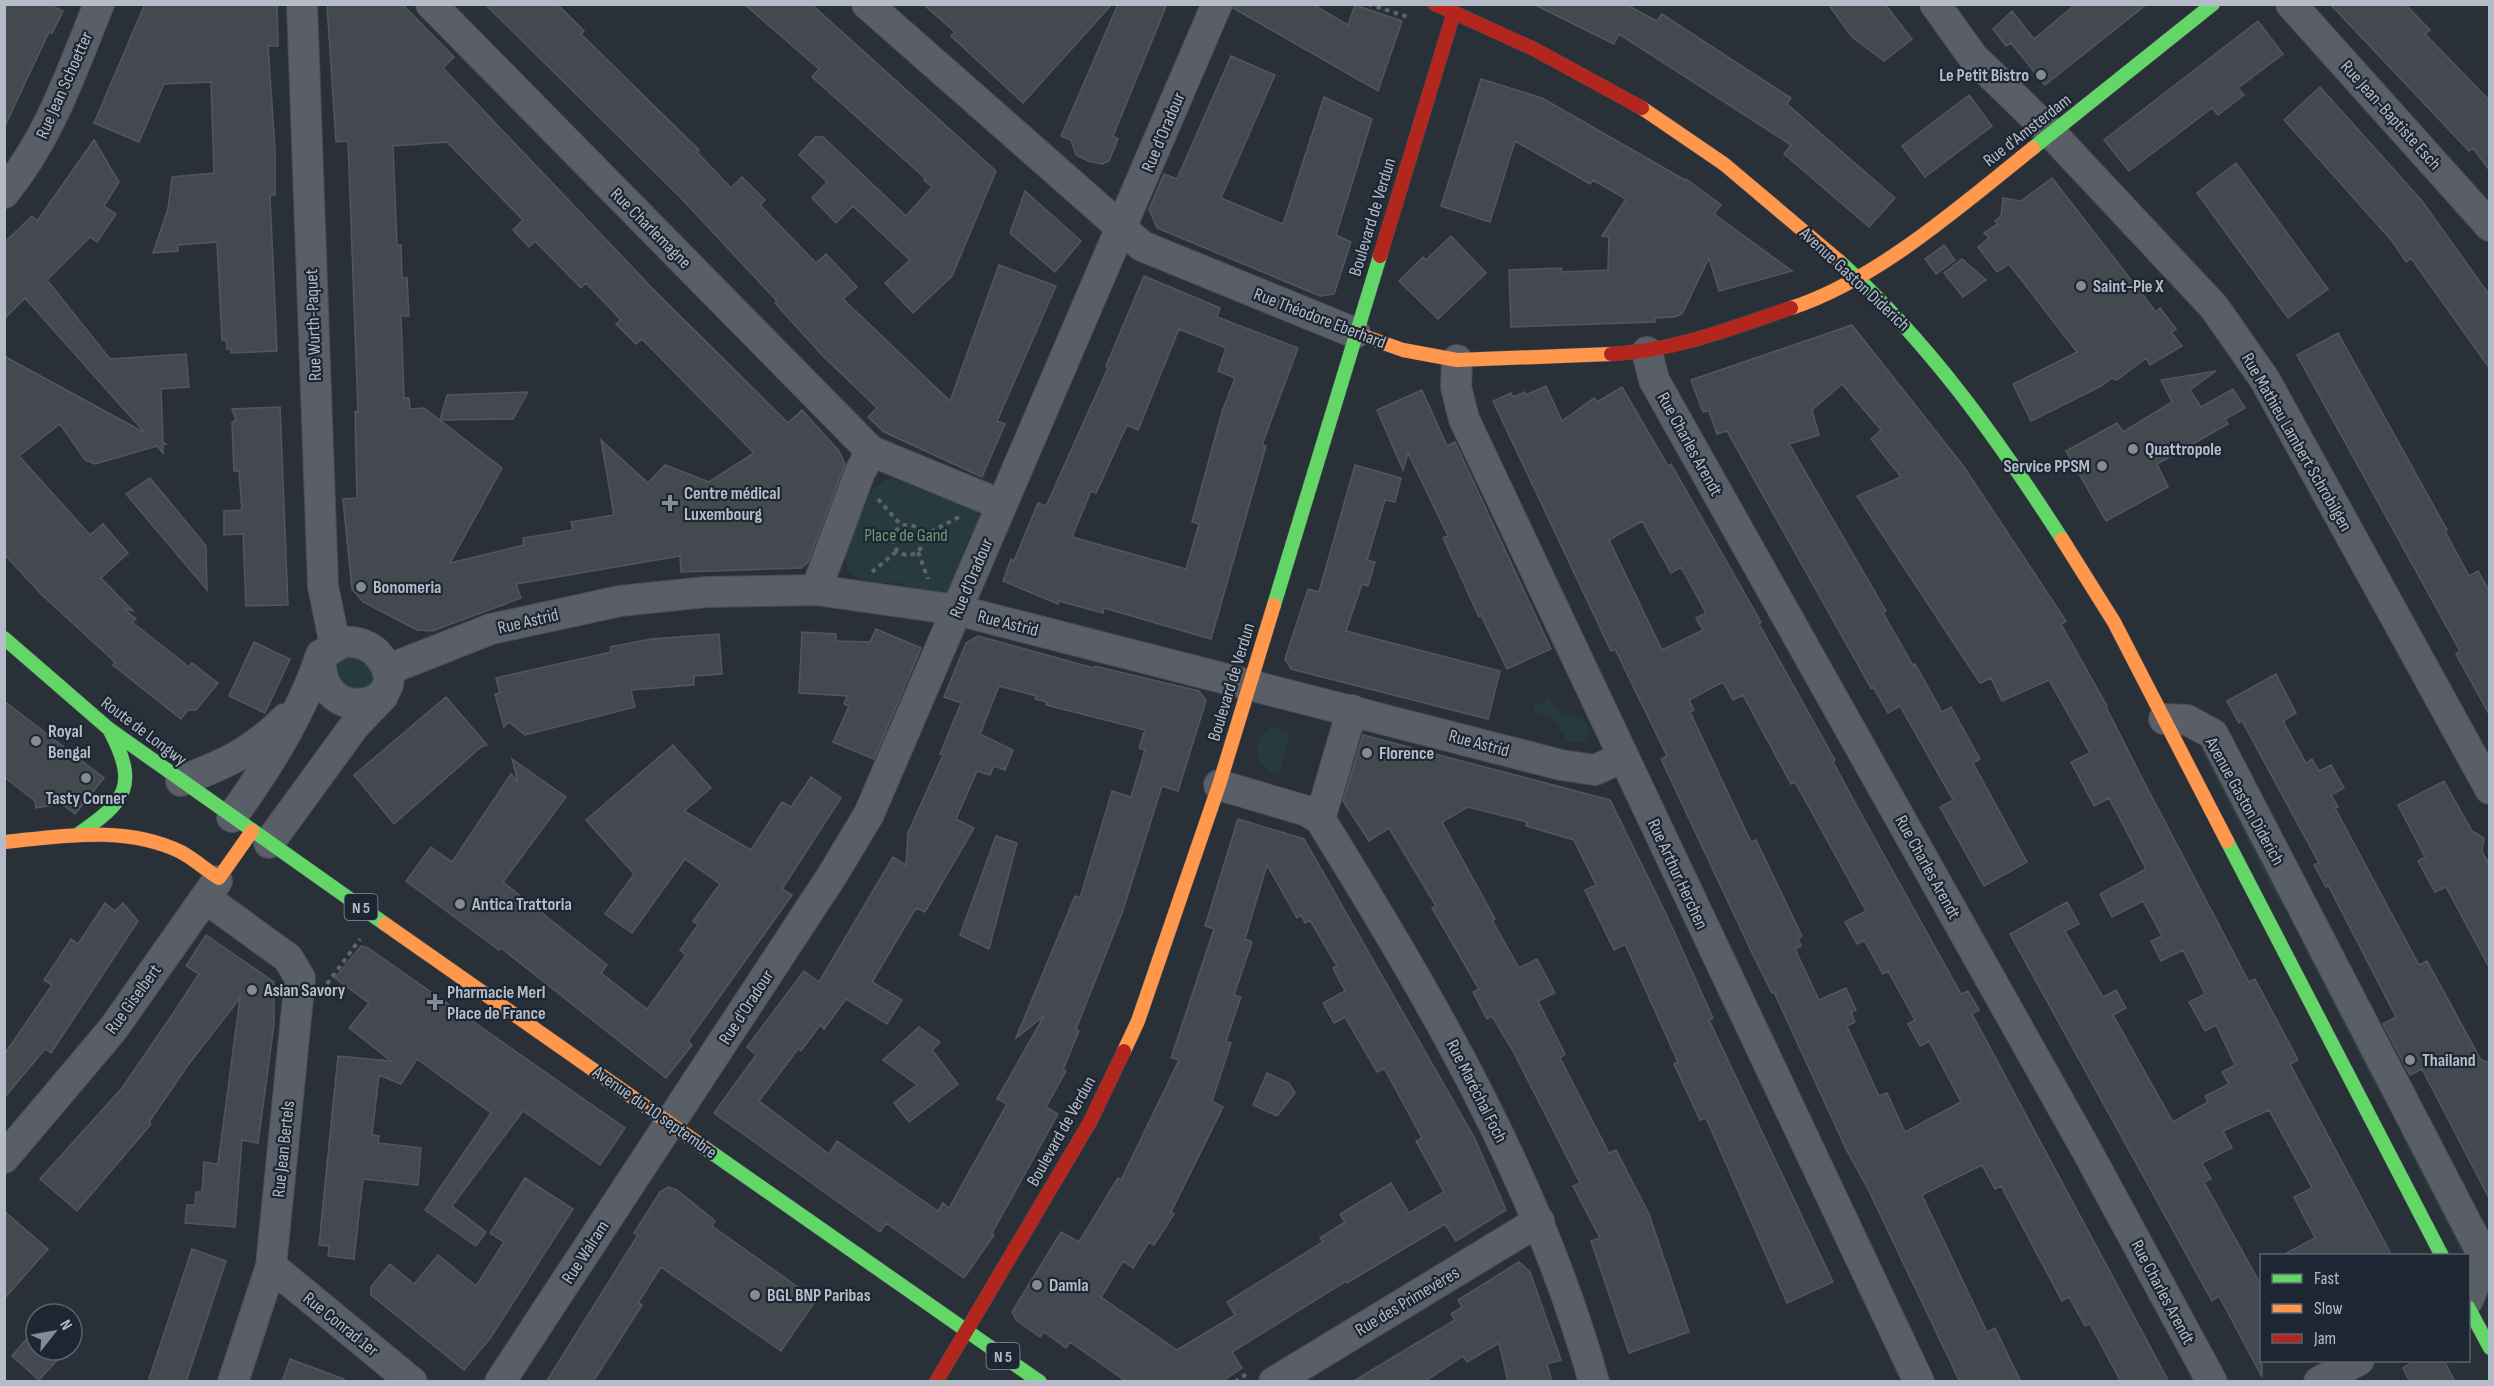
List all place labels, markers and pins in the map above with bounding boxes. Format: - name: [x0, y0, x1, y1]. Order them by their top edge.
- place label: Le Petit Bistro: [1939, 65, 2029, 86]
- marker: Le Petit Bistro: [2034, 68, 2048, 82]
- place label: Saint-Pie X: [2093, 276, 2164, 297]
- marker: Saint-Pie X: [2074, 279, 2088, 293]
- place label: Quattropole: [2145, 439, 2222, 460]
- marker: Quattropole: [2126, 442, 2140, 456]
- place label: Service PPSM: [2003, 456, 2090, 477]
- marker: Service PPSM: [2095, 459, 2109, 473]
- place label: Centre médical Luxembourg: [684, 483, 780, 525]
- marker: Centre médical Luxembourg: [661, 494, 679, 512]
- place label: Bonomeria: [373, 577, 441, 598]
- marker: Bonomeria: [354, 580, 368, 594]
- place label: Royal Bengal: [48, 721, 91, 763]
- marker: Royal Bengal: [29, 734, 43, 748]
- place label: Florence: [1379, 743, 1434, 764]
- marker: Florence: [1360, 746, 1374, 760]
- marker: Tasty Corner: [79, 771, 93, 785]
- place label: Tasty Corner: [45, 788, 127, 809]
- place label: Antica Trattoria: [471, 894, 572, 915]
- marker: Antica Trattoria: [453, 897, 467, 911]
- place label: Asian Savory: [263, 980, 346, 1001]
- place label: Pharmacie Merl Place de France: [447, 982, 546, 1024]
- marker: Asian Savory: [245, 983, 259, 997]
- marker: Pharmacie Merl Place de France: [428, 995, 442, 1009]
- place label: Thailand: [2422, 1050, 2476, 1071]
- marker: Thailand: [2403, 1053, 2417, 1067]
- place label: Damla: [1049, 1275, 1089, 1296]
- marker: Damla: [1030, 1278, 1044, 1292]
- place label: BGL BNP Paribas: [767, 1285, 871, 1306]
- marker: BGL BNP Paribas: [748, 1288, 762, 1302]

